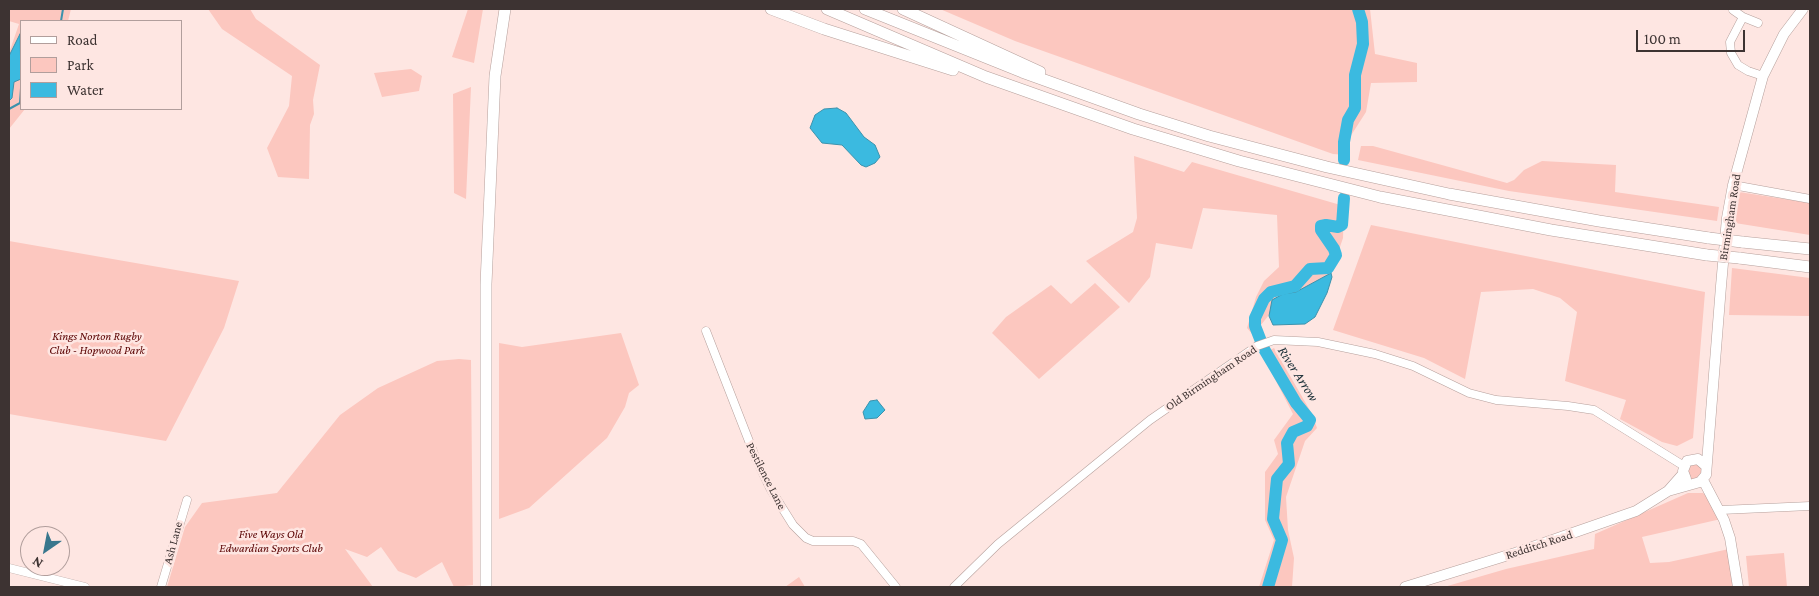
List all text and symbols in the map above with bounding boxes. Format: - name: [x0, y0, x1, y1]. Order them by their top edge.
- legend: [20, 20, 182, 110]
- scale bar: [1639, 20, 1748, 52]
- text: 100 m: [1644, 31, 1681, 47]
- text: Road: [67, 32, 97, 48]
- text: Park: [67, 57, 94, 73]
- text: Water: [67, 82, 104, 98]
- street label: Birmingham Road: [1716, 173, 1744, 261]
- park label: Kings Norton Rugby Club - Hopwood Park: [49, 329, 145, 357]
- street label: Old Birmingham Road: [1163, 342, 1259, 414]
- water label: River Arrow: [1274, 343, 1322, 405]
- street label: Pestilence Lane: [743, 440, 789, 512]
- street label: Ash Lane: [160, 520, 186, 566]
- north arrow: [20, 526, 70, 576]
- park label: Five Ways Old Edwardian Sports Club: [219, 527, 323, 555]
- street label: Redditch Road: [1504, 527, 1574, 563]
- text: N: [29, 553, 46, 572]

